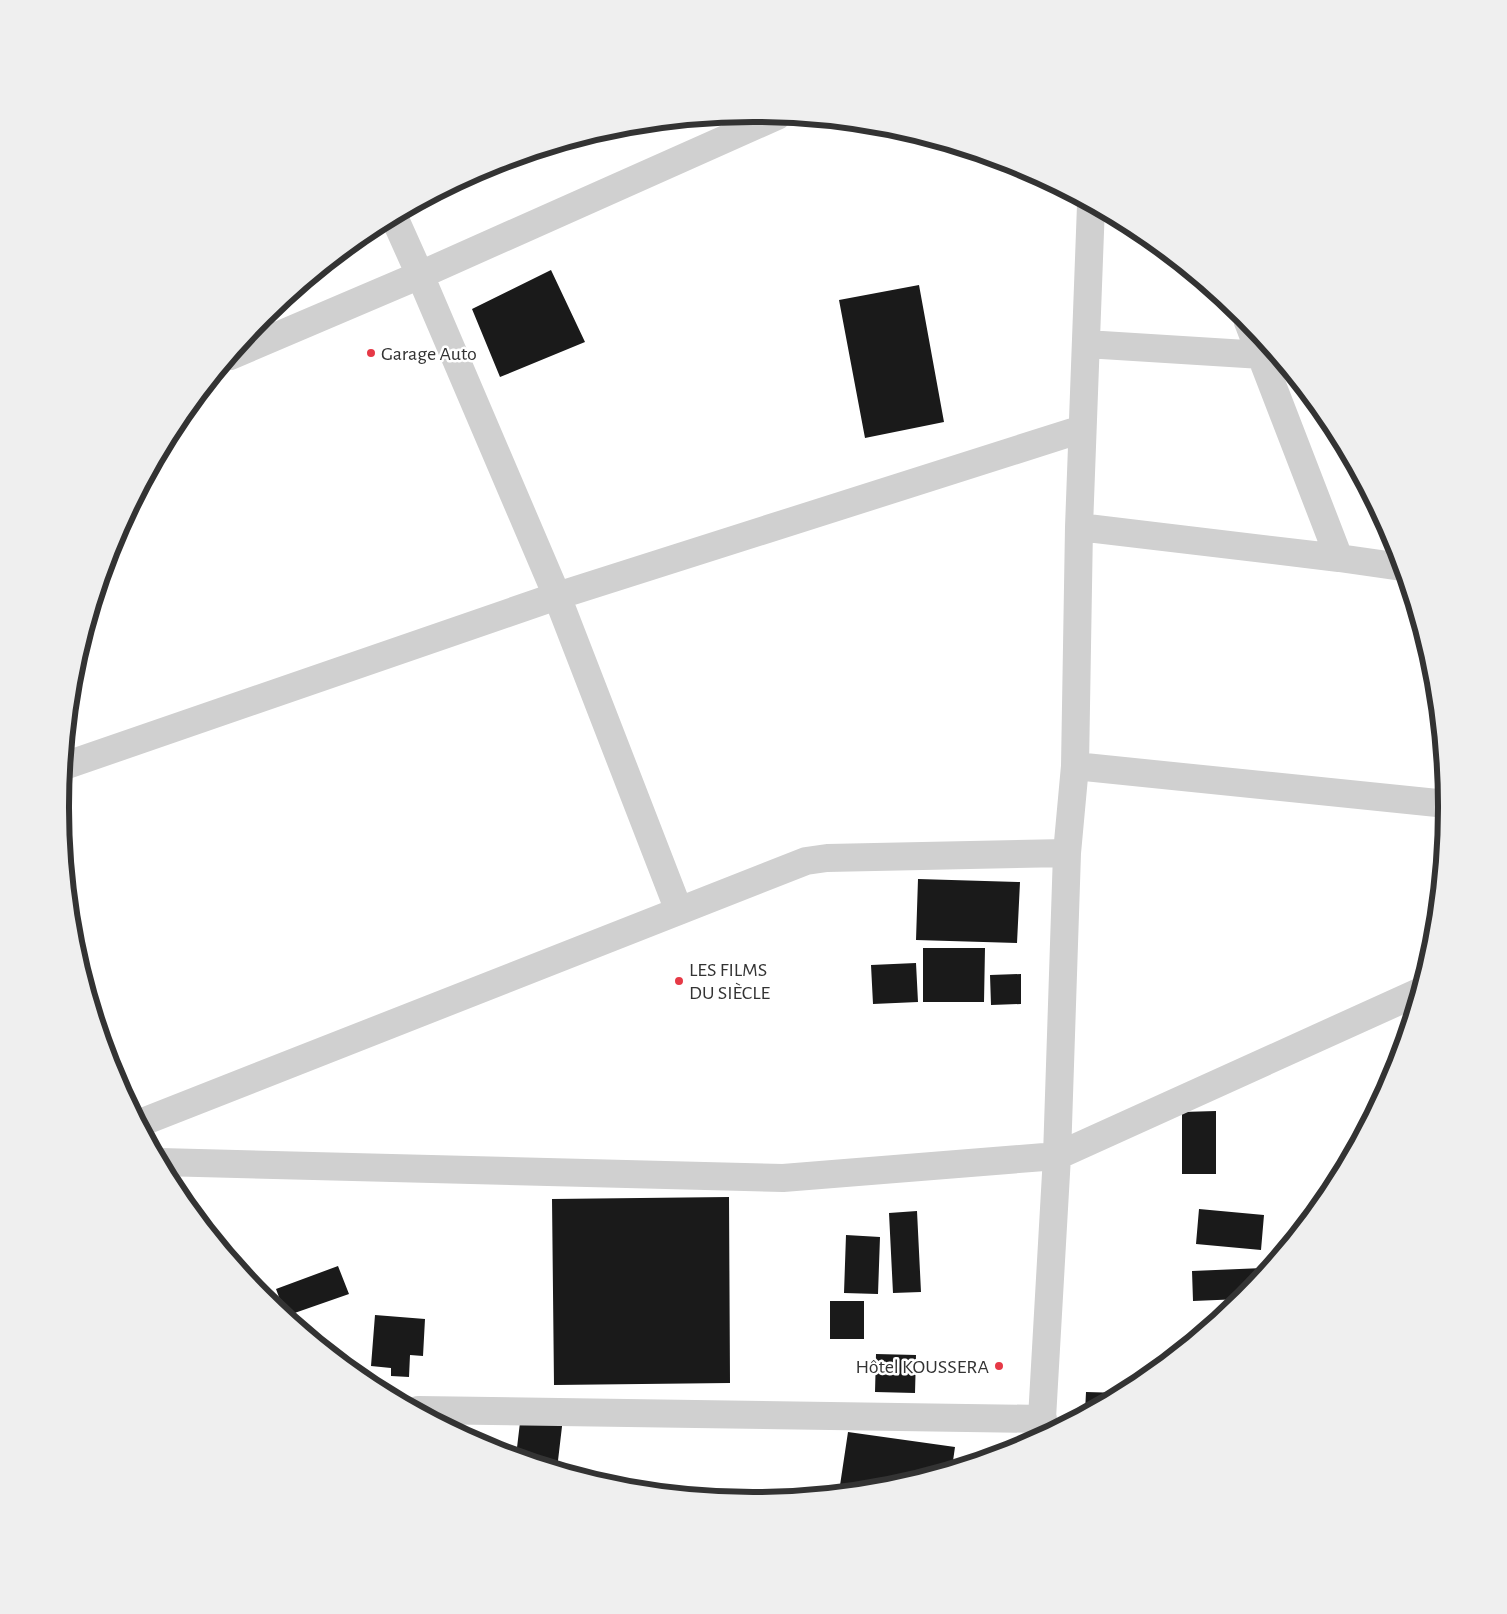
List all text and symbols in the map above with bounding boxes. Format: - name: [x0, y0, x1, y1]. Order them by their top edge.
- place label: Garage Auto: [381, 344, 477, 364]
- marker: Garage Auto: [365, 347, 377, 359]
- place label: LES FILMS DU SIÈCLE: [689, 960, 771, 1003]
- marker: LES FILMS DU SIÈCLE: [673, 975, 685, 987]
- place label: Hôtel KOUSSERA: [855, 1357, 989, 1377]
- marker: Hôtel KOUSSERA: [993, 1360, 1005, 1372]

